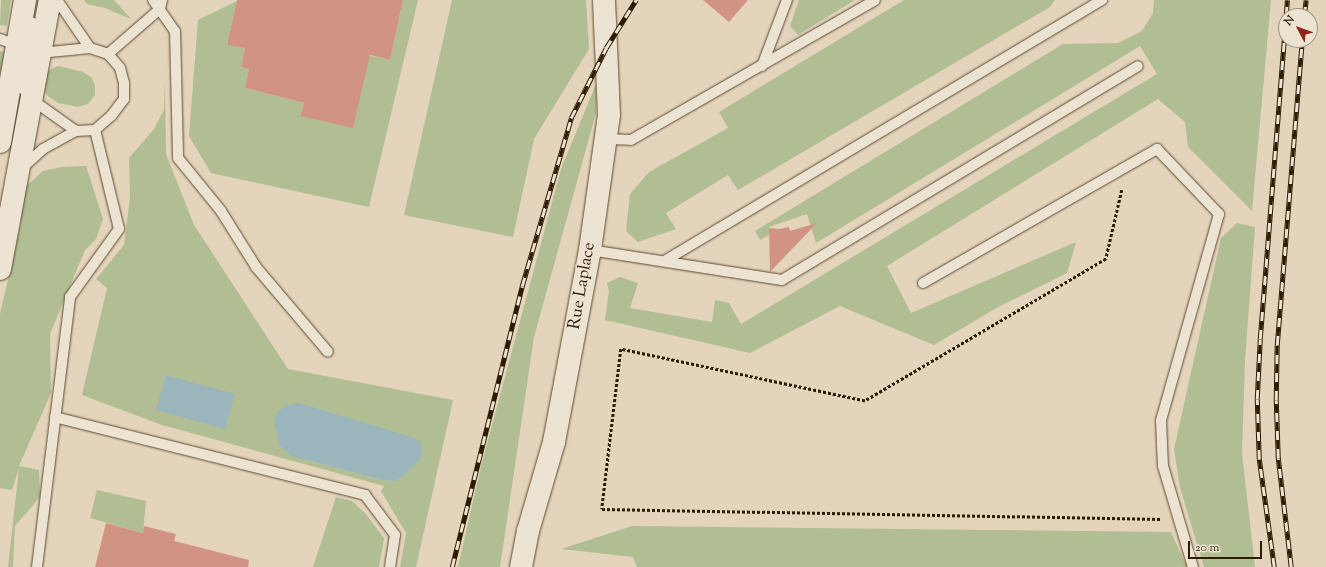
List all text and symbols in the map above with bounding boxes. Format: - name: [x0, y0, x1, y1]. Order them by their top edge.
- north arrow: [1278, 8, 1318, 48]
- text: N: [1281, 12, 1299, 29]
- street label: Rue Laplace: [565, 241, 601, 331]
- scale bar: [1190, 533, 1264, 559]
- text: 20 m: [1195, 539, 1219, 557]

